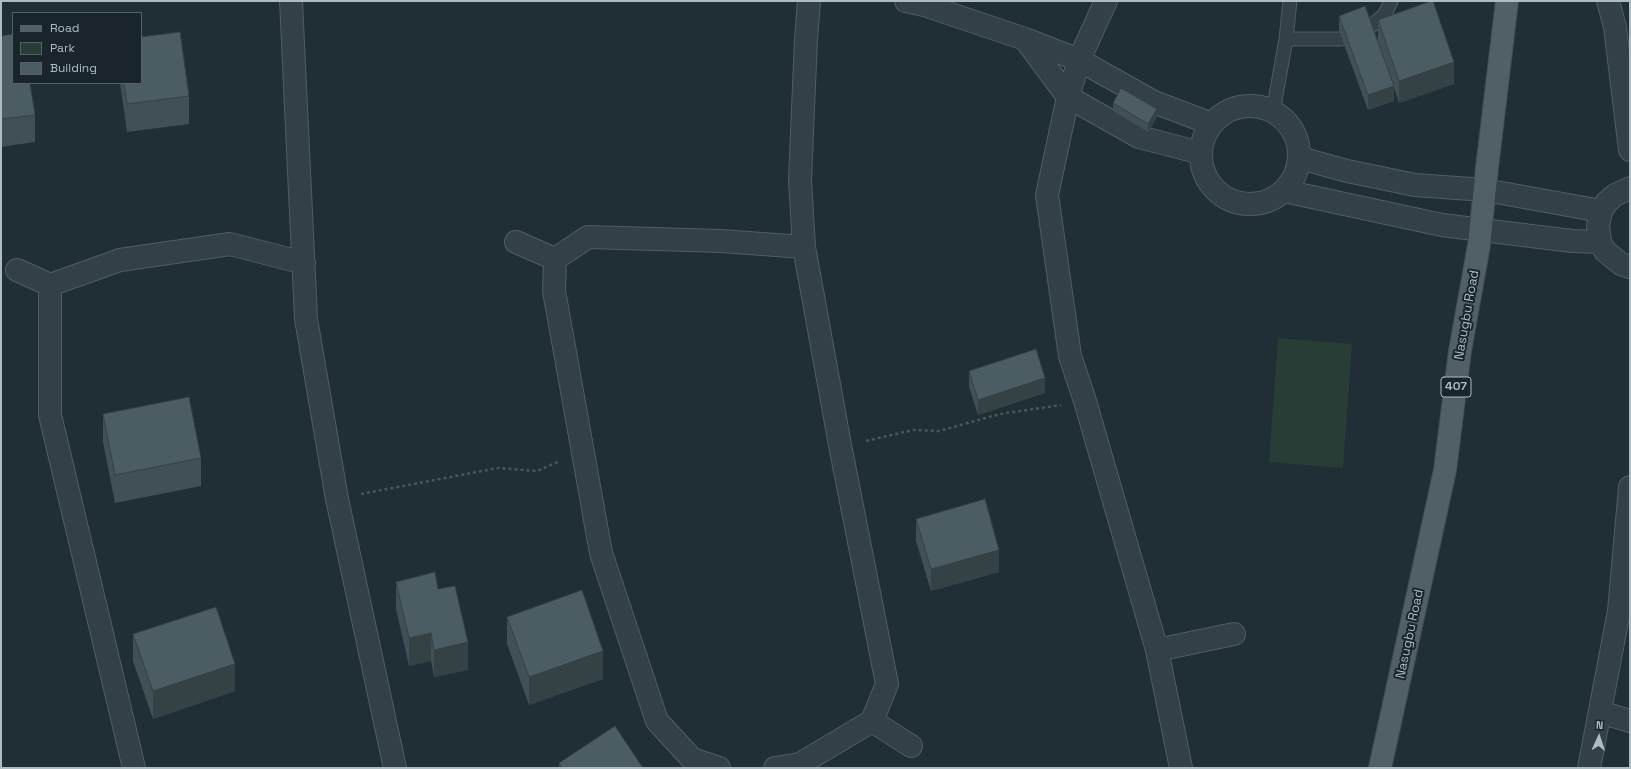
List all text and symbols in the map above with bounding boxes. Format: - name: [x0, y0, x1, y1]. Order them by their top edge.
- legend: [12, 12, 142, 84]
- text: Road: [50, 20, 79, 36]
- text: Park: [50, 40, 75, 56]
- text: Building: [50, 60, 97, 76]
- street label: Nasugbu Road: [1451, 269, 1483, 361]
- road number: 407: [1441, 377, 1471, 397]
- street label: Nasugbu Road: [1393, 588, 1427, 680]
- north arrow: [1579, 717, 1619, 757]
- text: N: [1596, 718, 1604, 732]

